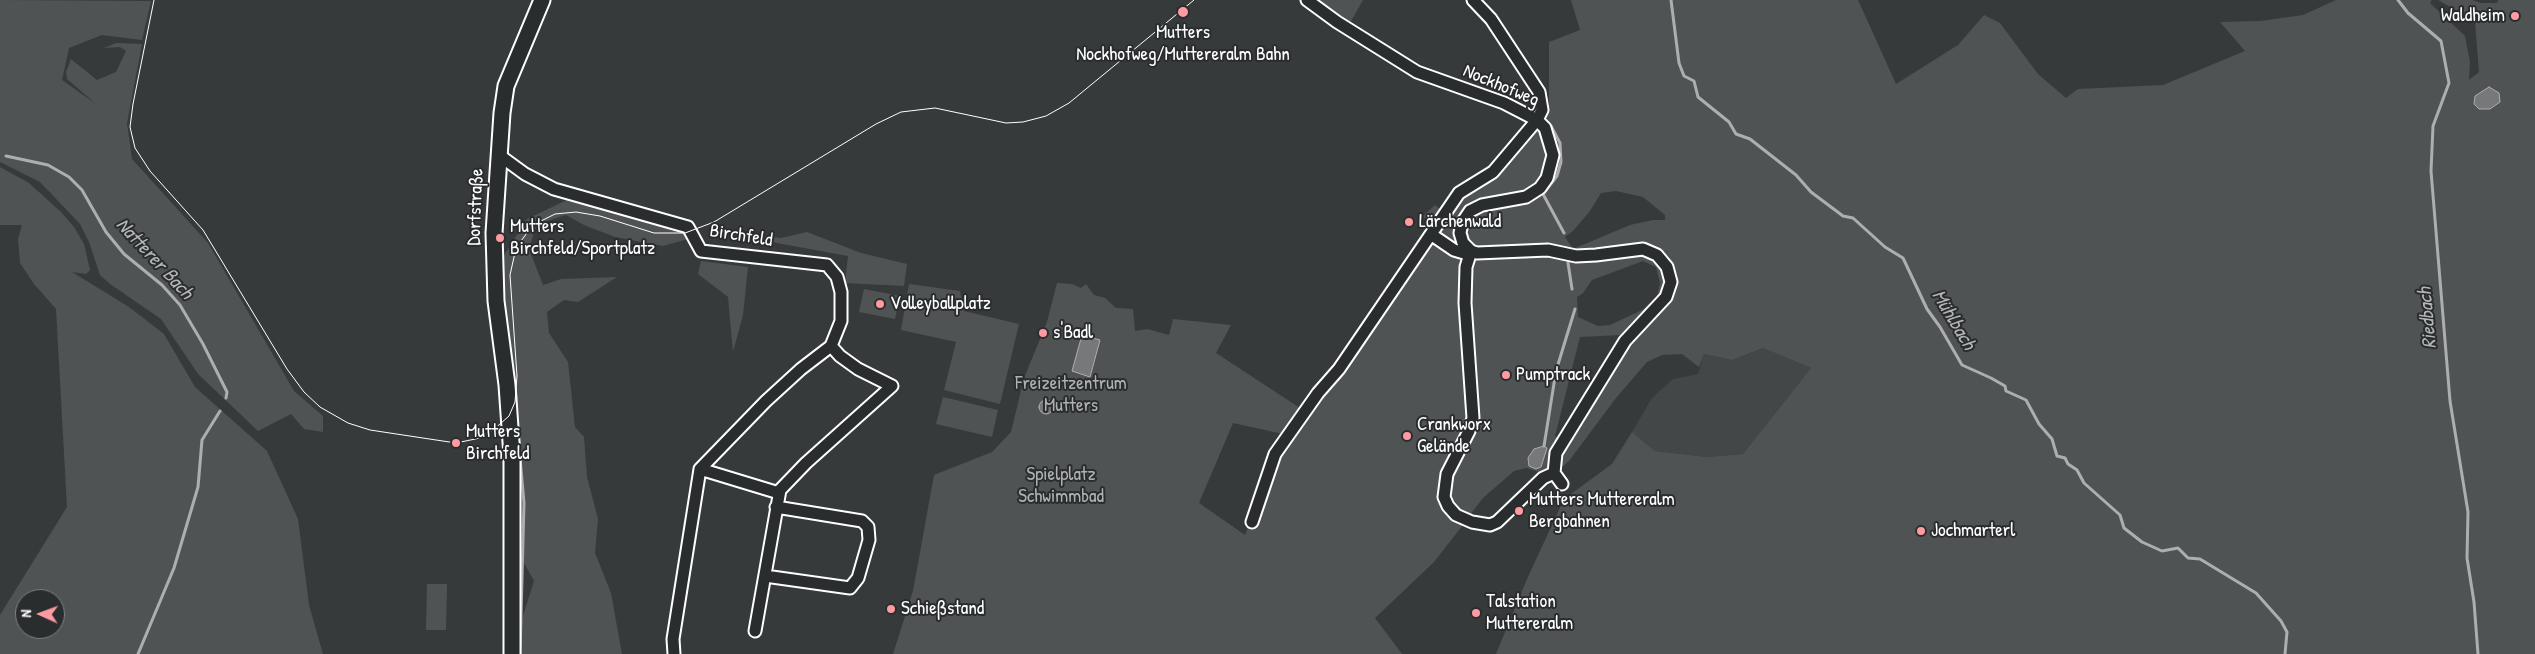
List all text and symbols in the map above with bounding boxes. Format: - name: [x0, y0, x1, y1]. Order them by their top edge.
- marker: Mutters Nockhofweg/Muttereralm Bahn: [1176, 5, 1190, 19]
- place label: Waldheim: [2441, 5, 2505, 27]
- marker: Waldheim: [2509, 10, 2521, 22]
- place label: Mutters Nockhofweg/Muttereralm Bahn: [1076, 22, 1290, 66]
- street label: Nockhofweg: [1460, 60, 1542, 112]
- street label: Dorfstraße: [463, 168, 489, 246]
- place label: Lärchenwald: [1419, 211, 1501, 233]
- water label: Natterer Bach: [110, 213, 198, 305]
- place label: Mutters Birchfeld/Sportplatz: [510, 216, 655, 260]
- marker: Lärchenwald: [1403, 216, 1415, 228]
- street label: Birchfeld: [708, 220, 774, 252]
- marker: Mutters Birchfeld/Sportplatz: [494, 232, 506, 244]
- water label: Mühlbach: [1926, 286, 1980, 354]
- water label: Riedbach: [2413, 286, 2443, 350]
- place label: Volleyballplatz: [890, 293, 991, 315]
- marker: Volleyballplatz: [874, 298, 886, 310]
- place label: s'Badl: [1053, 322, 1093, 344]
- marker: s'Badl: [1037, 327, 1049, 339]
- place label: Pumptrack: [1516, 364, 1590, 386]
- marker: Pumptrack: [1500, 369, 1512, 381]
- park label: Freizeitzentrum Mutters: [1015, 373, 1127, 417]
- place label: Crankworx Gelände: [1417, 414, 1491, 458]
- place label: Mutters Birchfeld: [466, 421, 529, 465]
- marker: Crankworx Gelände: [1401, 430, 1413, 442]
- marker: Mutters Birchfeld: [450, 437, 462, 449]
- park label: Spielplatz Schwimmbad: [1018, 464, 1104, 508]
- place label: Mutters Muttereralm Bergbahnen: [1529, 489, 1675, 533]
- marker: Mutters Muttereralm Bergbahnen: [1513, 505, 1525, 517]
- place label: Jochmarterl: [1931, 520, 2015, 542]
- marker: Jochmarterl: [1915, 525, 1927, 537]
- north arrow: [15, 589, 65, 639]
- place label: Talstation Muttereralm: [1486, 591, 1573, 635]
- place label: Schießstand: [901, 598, 984, 620]
- marker: Schießstand: [885, 603, 897, 615]
- marker: Talstation Muttereralm: [1470, 607, 1482, 619]
- text: N: [16, 609, 35, 618]

